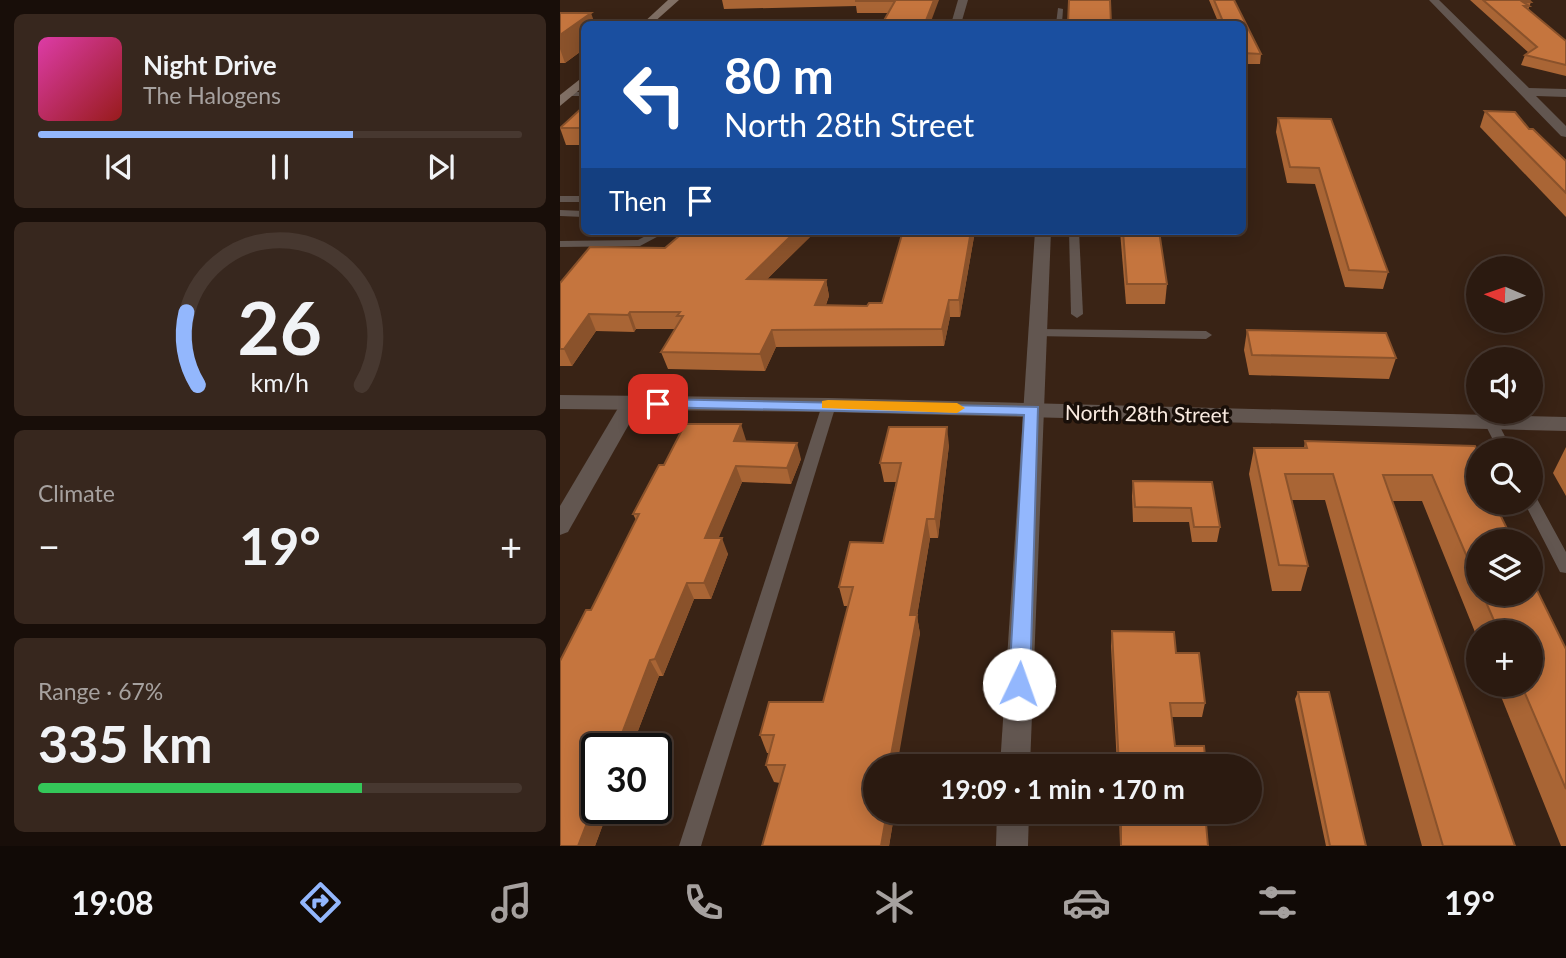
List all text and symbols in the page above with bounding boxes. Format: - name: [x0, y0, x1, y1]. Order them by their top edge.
- text: 80 m: [724, 46, 834, 104]
- text: Night Drive: [143, 49, 277, 81]
- icon: left: [609, 49, 700, 140]
- text: The Halogens: [143, 81, 281, 109]
- text: North 28th Street: [724, 105, 974, 144]
- icon: previous: [100, 148, 138, 186]
- icon: pause: [261, 148, 299, 186]
- icon: next: [422, 148, 460, 186]
- icon: arrive: [681, 182, 719, 220]
- text: Then: [609, 185, 667, 217]
- north arrow: [1466, 256, 1544, 332]
- map controls: [1466, 256, 1543, 697]
- text: 26: [238, 283, 322, 371]
- button: sound: [1466, 347, 1543, 424]
- text: km/h: [251, 367, 309, 397]
- pin: [628, 374, 688, 434]
- icon: arrive: [639, 385, 677, 423]
- street label: North 28th Street: [1065, 399, 1230, 427]
- button: search: [1466, 438, 1543, 515]
- text: Climate: [38, 479, 115, 507]
- text: 19°: [239, 514, 321, 576]
- text: −: [38, 523, 60, 569]
- text: +: [500, 523, 522, 569]
- button: layers: [1466, 529, 1543, 606]
- button: +: [1466, 620, 1543, 697]
- position arrow: [982, 647, 1056, 721]
- text: Range · 67%: [38, 677, 163, 705]
- text: 335 km: [38, 712, 212, 774]
- speed limit sign: 30: [581, 733, 672, 824]
- text: 19:09 · 1 min · 170 m: [940, 773, 1185, 805]
- icon: directions: [296, 878, 345, 927]
- icon: music: [487, 878, 536, 927]
- icon: phone: [679, 878, 728, 927]
- icon: climate: [870, 878, 919, 927]
- icon: car: [1062, 878, 1111, 927]
- icon: filters: [1253, 878, 1302, 927]
- text: 19:08: [71, 883, 154, 922]
- text: 19°: [1444, 883, 1495, 922]

